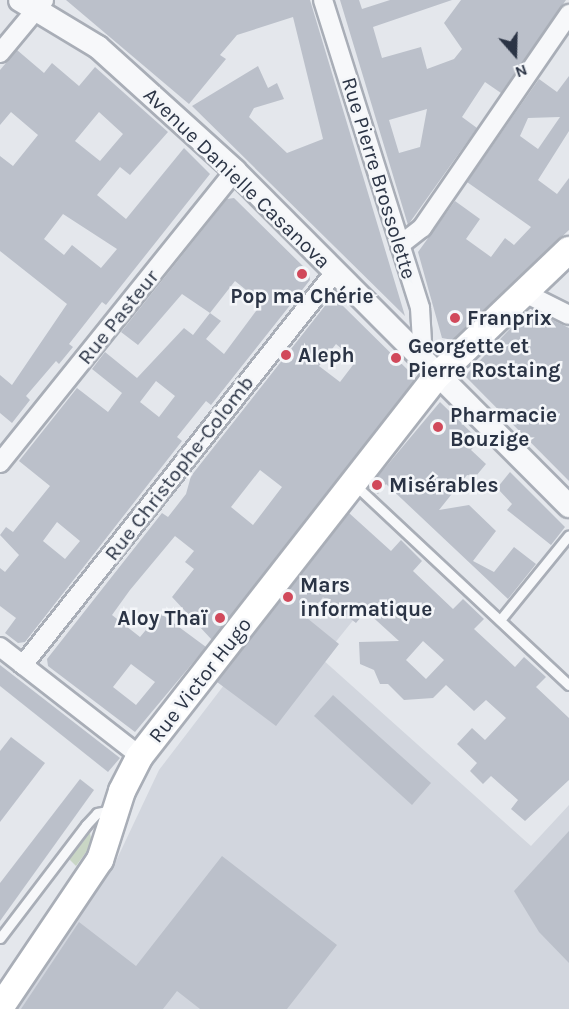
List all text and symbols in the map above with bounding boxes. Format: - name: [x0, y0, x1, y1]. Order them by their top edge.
- north arrow: [485, 24, 545, 84]
- text: N: [513, 60, 530, 82]
- street label: Rue Pierre Brossolette: [336, 74, 422, 282]
- street label: Avenue Danielle Casanova: [138, 82, 336, 274]
- street label: Rue Pasteur: [72, 265, 164, 369]
- marker: Pop ma Chérie: [295, 267, 309, 281]
- place label: Pop ma Chérie: [230, 283, 374, 309]
- place label: Franprix: [467, 305, 552, 331]
- marker: Franprix: [448, 311, 462, 325]
- place label: Georgette et Pierre Rostaing: [408, 333, 560, 383]
- place label: Aleph: [298, 342, 355, 368]
- marker: Aleph: [279, 348, 293, 362]
- marker: Georgette et Pierre Rostaing: [389, 351, 403, 365]
- street label: Rue Christophe-Colomb: [99, 370, 259, 566]
- place label: Pharmacie Bouzige: [450, 402, 557, 452]
- marker: Pharmacie Bouzige: [431, 420, 445, 434]
- place label: Misérables: [389, 472, 498, 498]
- marker: Misérables: [370, 478, 384, 492]
- place label: Mars informatique: [300, 572, 432, 622]
- marker: Mars informatique: [281, 590, 295, 604]
- place label: Aloy Thaï: [117, 605, 208, 631]
- marker: Aloy Thaï: [213, 611, 227, 625]
- street label: Rue Victor Hugo: [143, 612, 257, 748]

